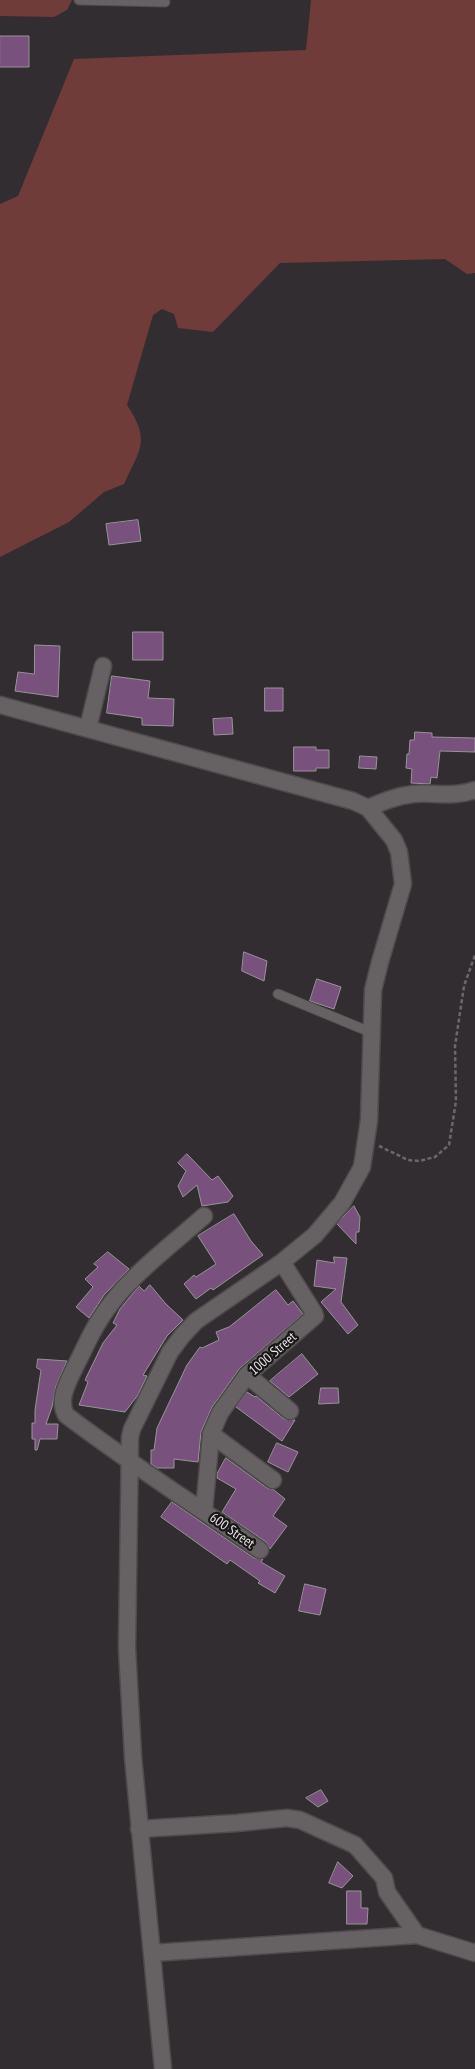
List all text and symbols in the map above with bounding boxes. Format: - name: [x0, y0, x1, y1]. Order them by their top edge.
- street label: 1000 Street: [246, 1329, 300, 1379]
- street label: 600 Street: [206, 1510, 258, 1552]

